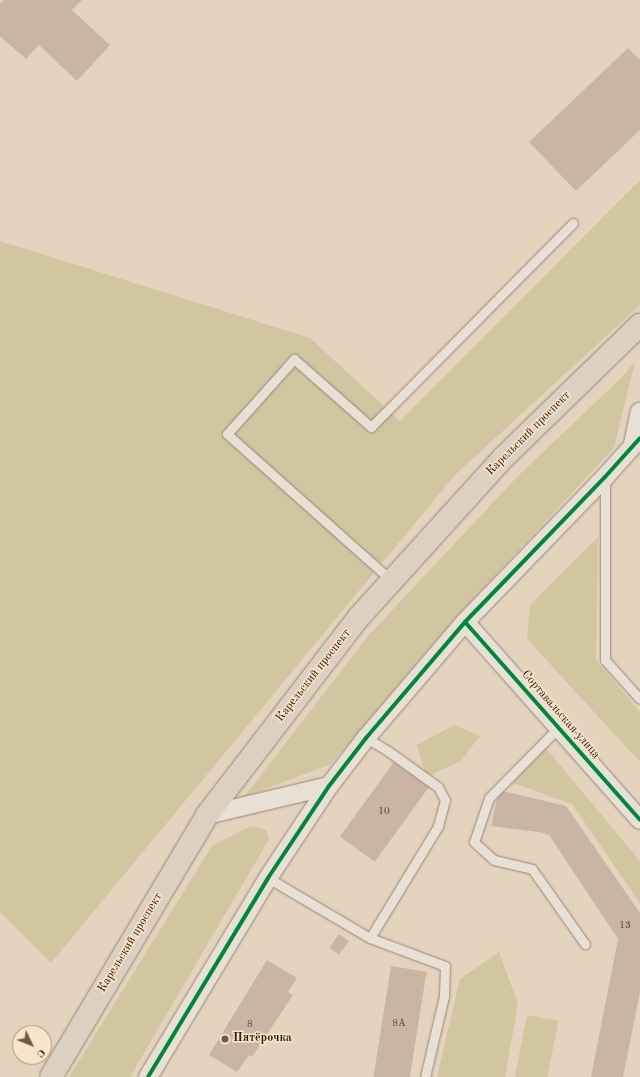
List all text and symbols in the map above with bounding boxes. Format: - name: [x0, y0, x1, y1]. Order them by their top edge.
- street label: Карельский проспект: [484, 389, 574, 479]
- street label: Карельский проспект: [273, 627, 355, 725]
- street label: Сортавальская улица: [518, 668, 602, 762]
- house number: 10: [378, 806, 390, 818]
- street label: Карельский проспект: [96, 891, 166, 995]
- house number: 13: [619, 920, 631, 932]
- house number: 8А: [392, 1018, 406, 1030]
- house number: 8: [247, 1019, 253, 1031]
- north arrow: [12, 1025, 52, 1065]
- place label: Пятёрочка: [233, 1032, 292, 1046]
- marker: Пятёрочка: [220, 1034, 230, 1044]
- text: С: [34, 1046, 47, 1059]

